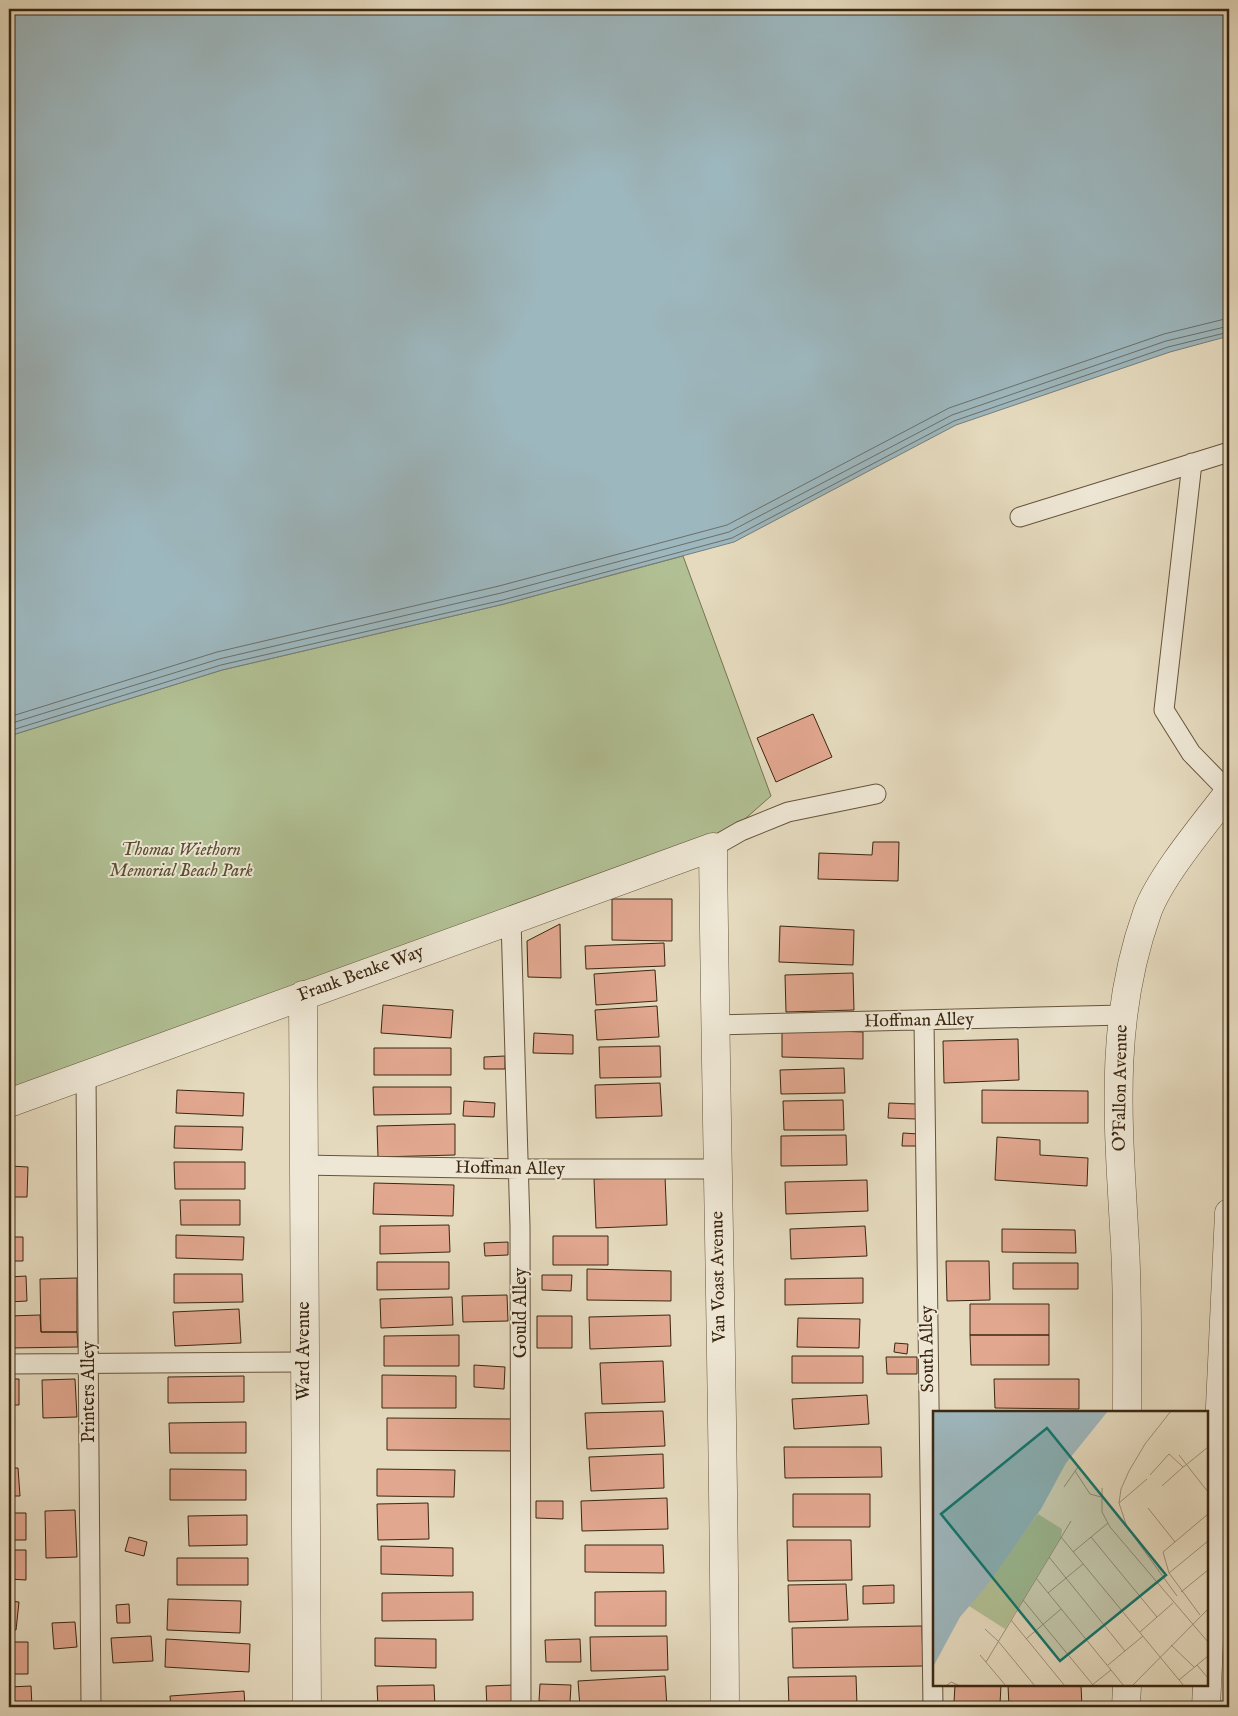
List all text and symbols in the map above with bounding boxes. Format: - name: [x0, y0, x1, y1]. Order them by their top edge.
- park label: Thomas Wiethorn Memorial Beach Park: [109, 839, 253, 883]
- street label: Frank Benke Way: [295, 940, 427, 1008]
- street label: Hoffman Alley: [864, 1009, 974, 1033]
- street label: O’Fallon Avenue: [1108, 1024, 1134, 1152]
- street label: Hoffman Alley: [455, 1157, 565, 1181]
- street label: Van Voast Avenue: [706, 1211, 732, 1344]
- street label: Gould Alley: [510, 1268, 533, 1358]
- street label: Ward Avenue: [293, 1302, 316, 1400]
- street label: South Alley: [916, 1305, 940, 1393]
- street label: Printers Alley: [78, 1341, 101, 1443]
- inset map: [933, 1411, 1208, 1686]

